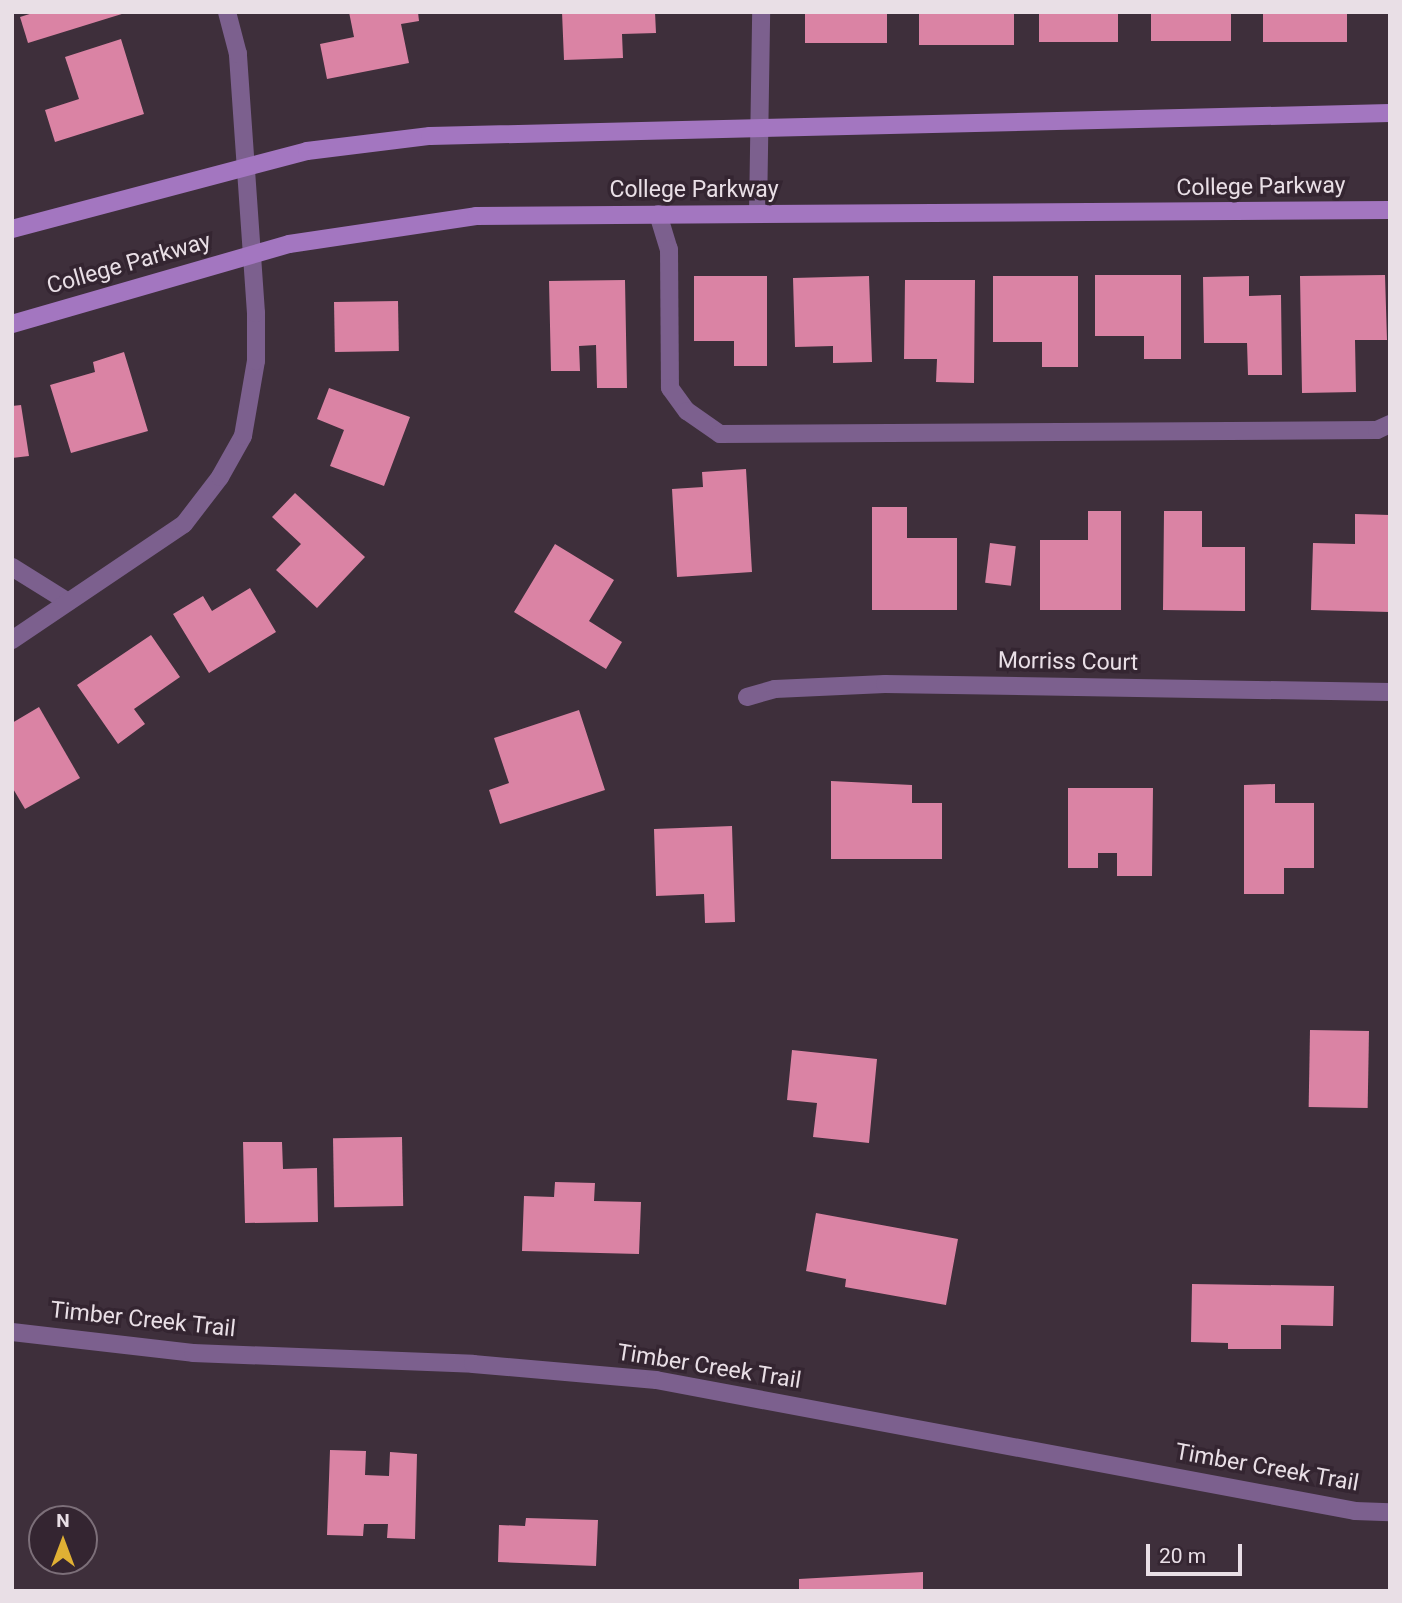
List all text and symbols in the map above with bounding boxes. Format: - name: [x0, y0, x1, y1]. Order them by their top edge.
- street label: College Parkway: [1176, 172, 1346, 202]
- street label: College Parkway: [609, 176, 779, 204]
- street label: College Parkway: [44, 227, 214, 301]
- street label: Morriss Court: [998, 647, 1138, 677]
- street label: Timber Creek Trail: [49, 1297, 237, 1343]
- street label: Timber Creek Trail: [615, 1339, 803, 1395]
- street label: Timber Creek Trail: [1173, 1438, 1361, 1498]
- north arrow: [28, 1505, 98, 1575]
- text: N: [56, 1509, 70, 1532]
- scale bar: [1150, 1530, 1246, 1574]
- text: 20 m: [1159, 1544, 1206, 1568]

